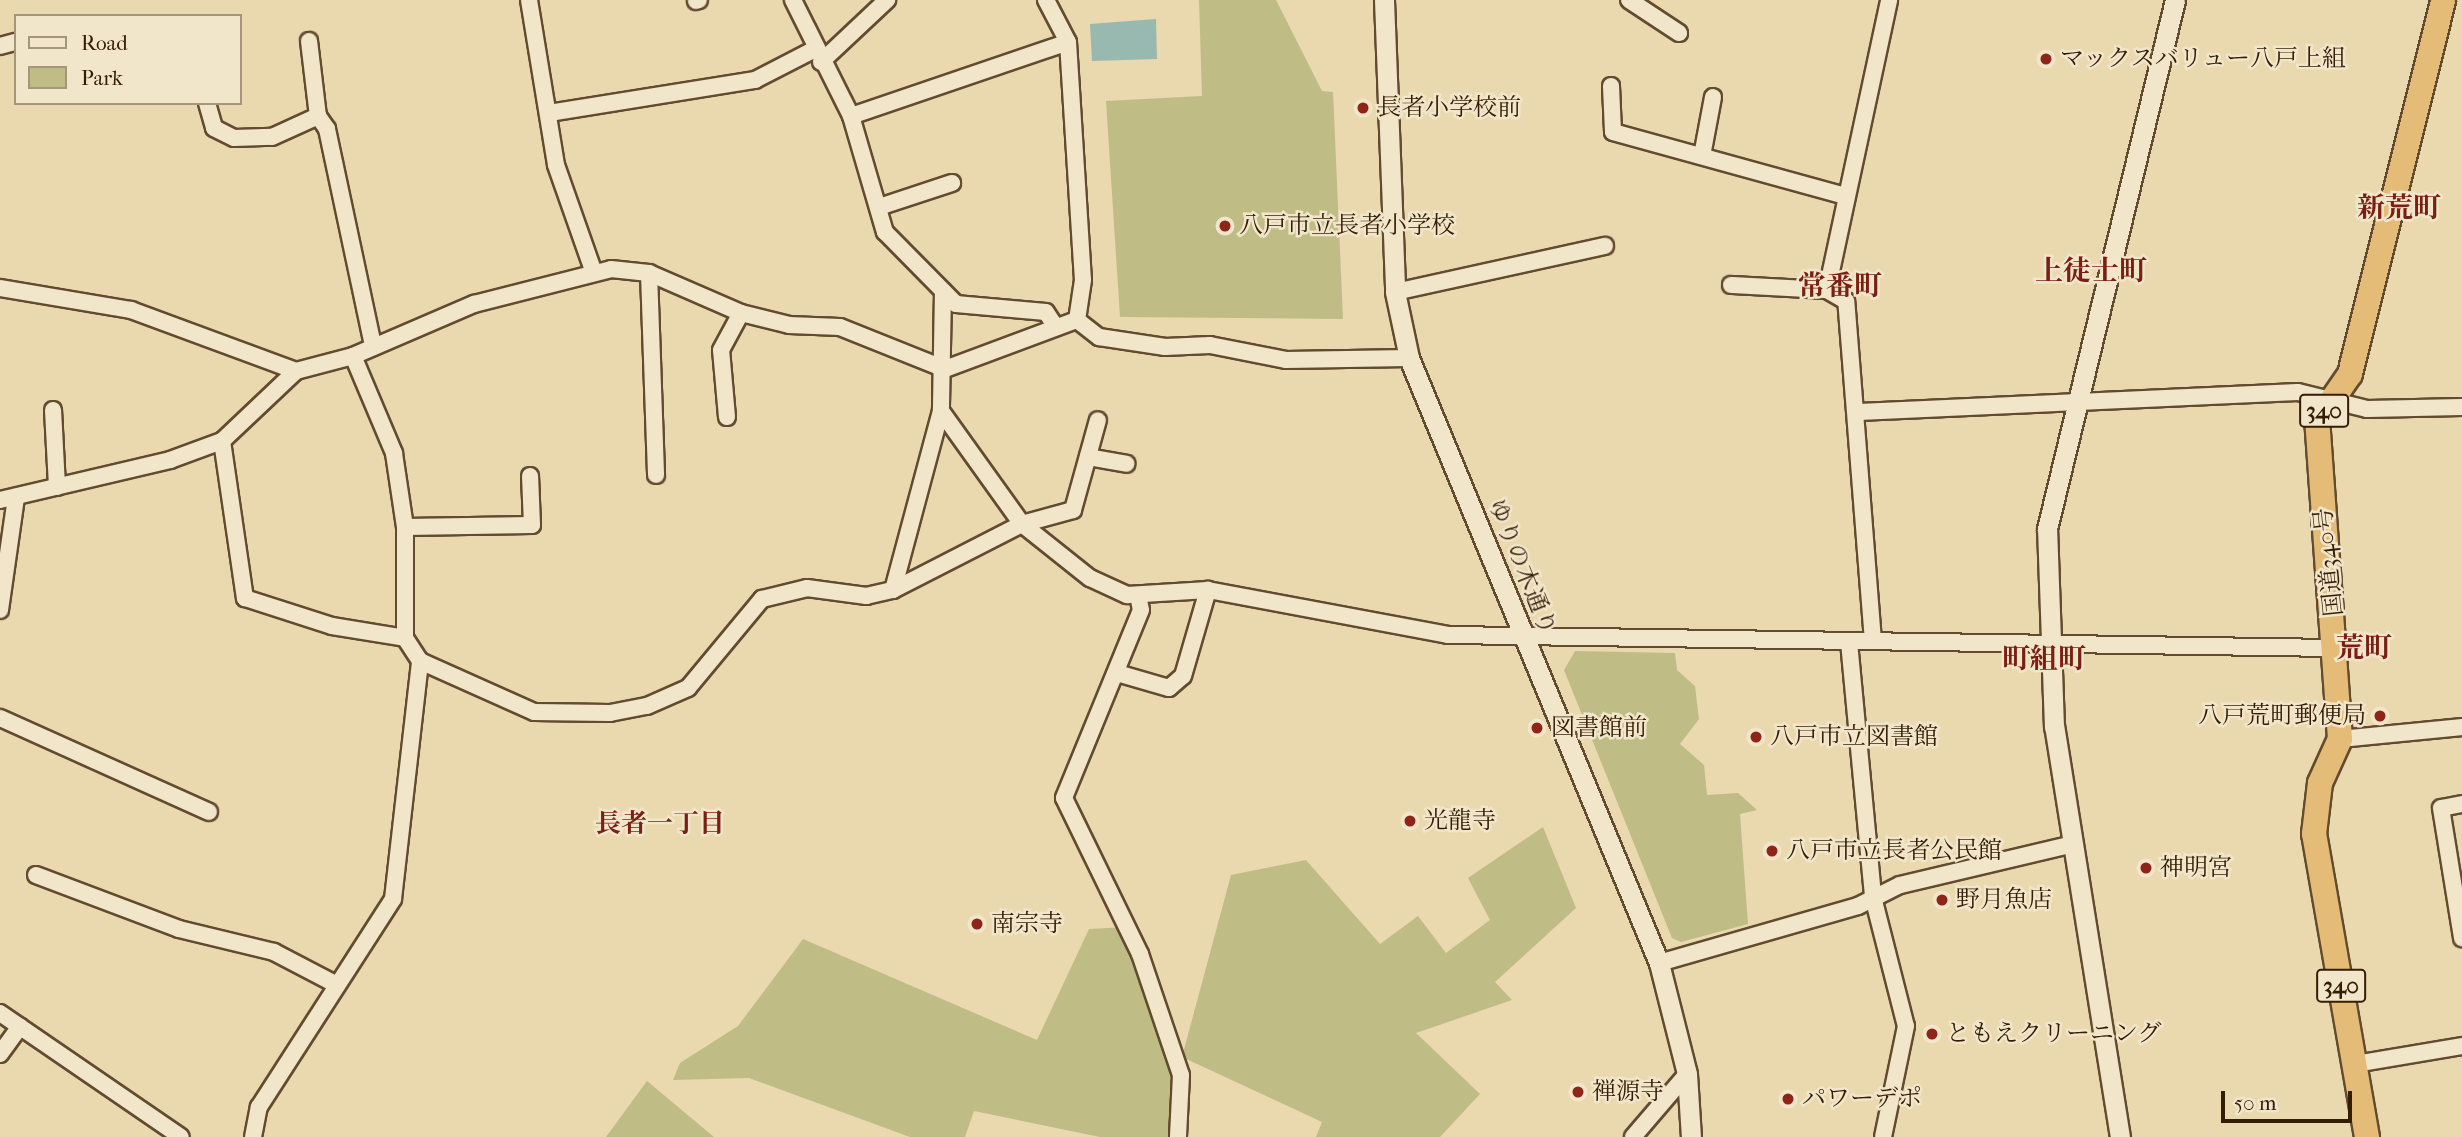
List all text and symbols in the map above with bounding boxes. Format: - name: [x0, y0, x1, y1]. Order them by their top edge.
- legend: [14, 14, 242, 105]
- text: Road: [81, 31, 128, 55]
- place label: マックスバリュー八戸上組: [2060, 45, 2348, 73]
- marker: マックスバリュー八戸上組: [2038, 51, 2054, 67]
- text: Park: [81, 66, 123, 90]
- place label: 長者小学校前: [1377, 94, 1521, 122]
- marker: 長者小学校前: [1355, 100, 1371, 116]
- district label: 新荒町: [2357, 191, 2441, 225]
- place label: 八戸市立長者小学校: [1239, 212, 1455, 240]
- marker: 八戸市立長者小学校: [1217, 218, 1233, 234]
- district label: 上徒士町: [2035, 254, 2147, 288]
- district label: 常番町: [1798, 269, 1882, 303]
- road number: 340: [2298, 392, 2350, 430]
- street label: ゆりの木通り: [1482, 495, 1562, 639]
- street label: 国道340号: [2309, 506, 2349, 618]
- district label: 荒町: [2336, 631, 2392, 665]
- district label: 町組町: [2002, 642, 2086, 676]
- place label: 八戸荒町郵便局: [2198, 702, 2366, 730]
- marker: 八戸荒町郵便局: [2372, 708, 2388, 724]
- place label: 図書館前: [1551, 714, 1647, 742]
- marker: 図書館前: [1529, 720, 1545, 736]
- place label: 八戸市立図書館: [1770, 723, 1938, 751]
- marker: 八戸市立図書館: [1748, 729, 1764, 745]
- place label: 光龍寺: [1424, 807, 1496, 835]
- district label: 長者一丁目: [595, 808, 725, 840]
- marker: 光龍寺: [1402, 813, 1418, 829]
- place label: 八戸市立長者公民館: [1786, 837, 2002, 865]
- marker: 八戸市立長者公民館: [1764, 843, 1780, 859]
- place label: 神明宮: [2160, 854, 2232, 882]
- marker: 神明宮: [2138, 860, 2154, 876]
- place label: 野月魚店: [1956, 886, 2052, 914]
- marker: 野月魚店: [1934, 892, 1950, 908]
- place label: 南宗寺: [991, 910, 1063, 938]
- marker: 南宗寺: [969, 916, 985, 932]
- road number: 340: [2315, 967, 2367, 1006]
- place label: ともえクリーニング: [1946, 1020, 2162, 1048]
- marker: ともえクリーニング: [1924, 1026, 1940, 1042]
- place label: 禅源寺: [1592, 1078, 1664, 1106]
- scale bar: [2224, 1078, 2355, 1122]
- marker: 禅源寺: [1570, 1084, 1586, 1100]
- place label: パワーデポ: [1802, 1085, 1922, 1113]
- marker: パワーデポ: [1780, 1091, 1796, 1107]
- text: 50 m: [2234, 1091, 2277, 1115]

